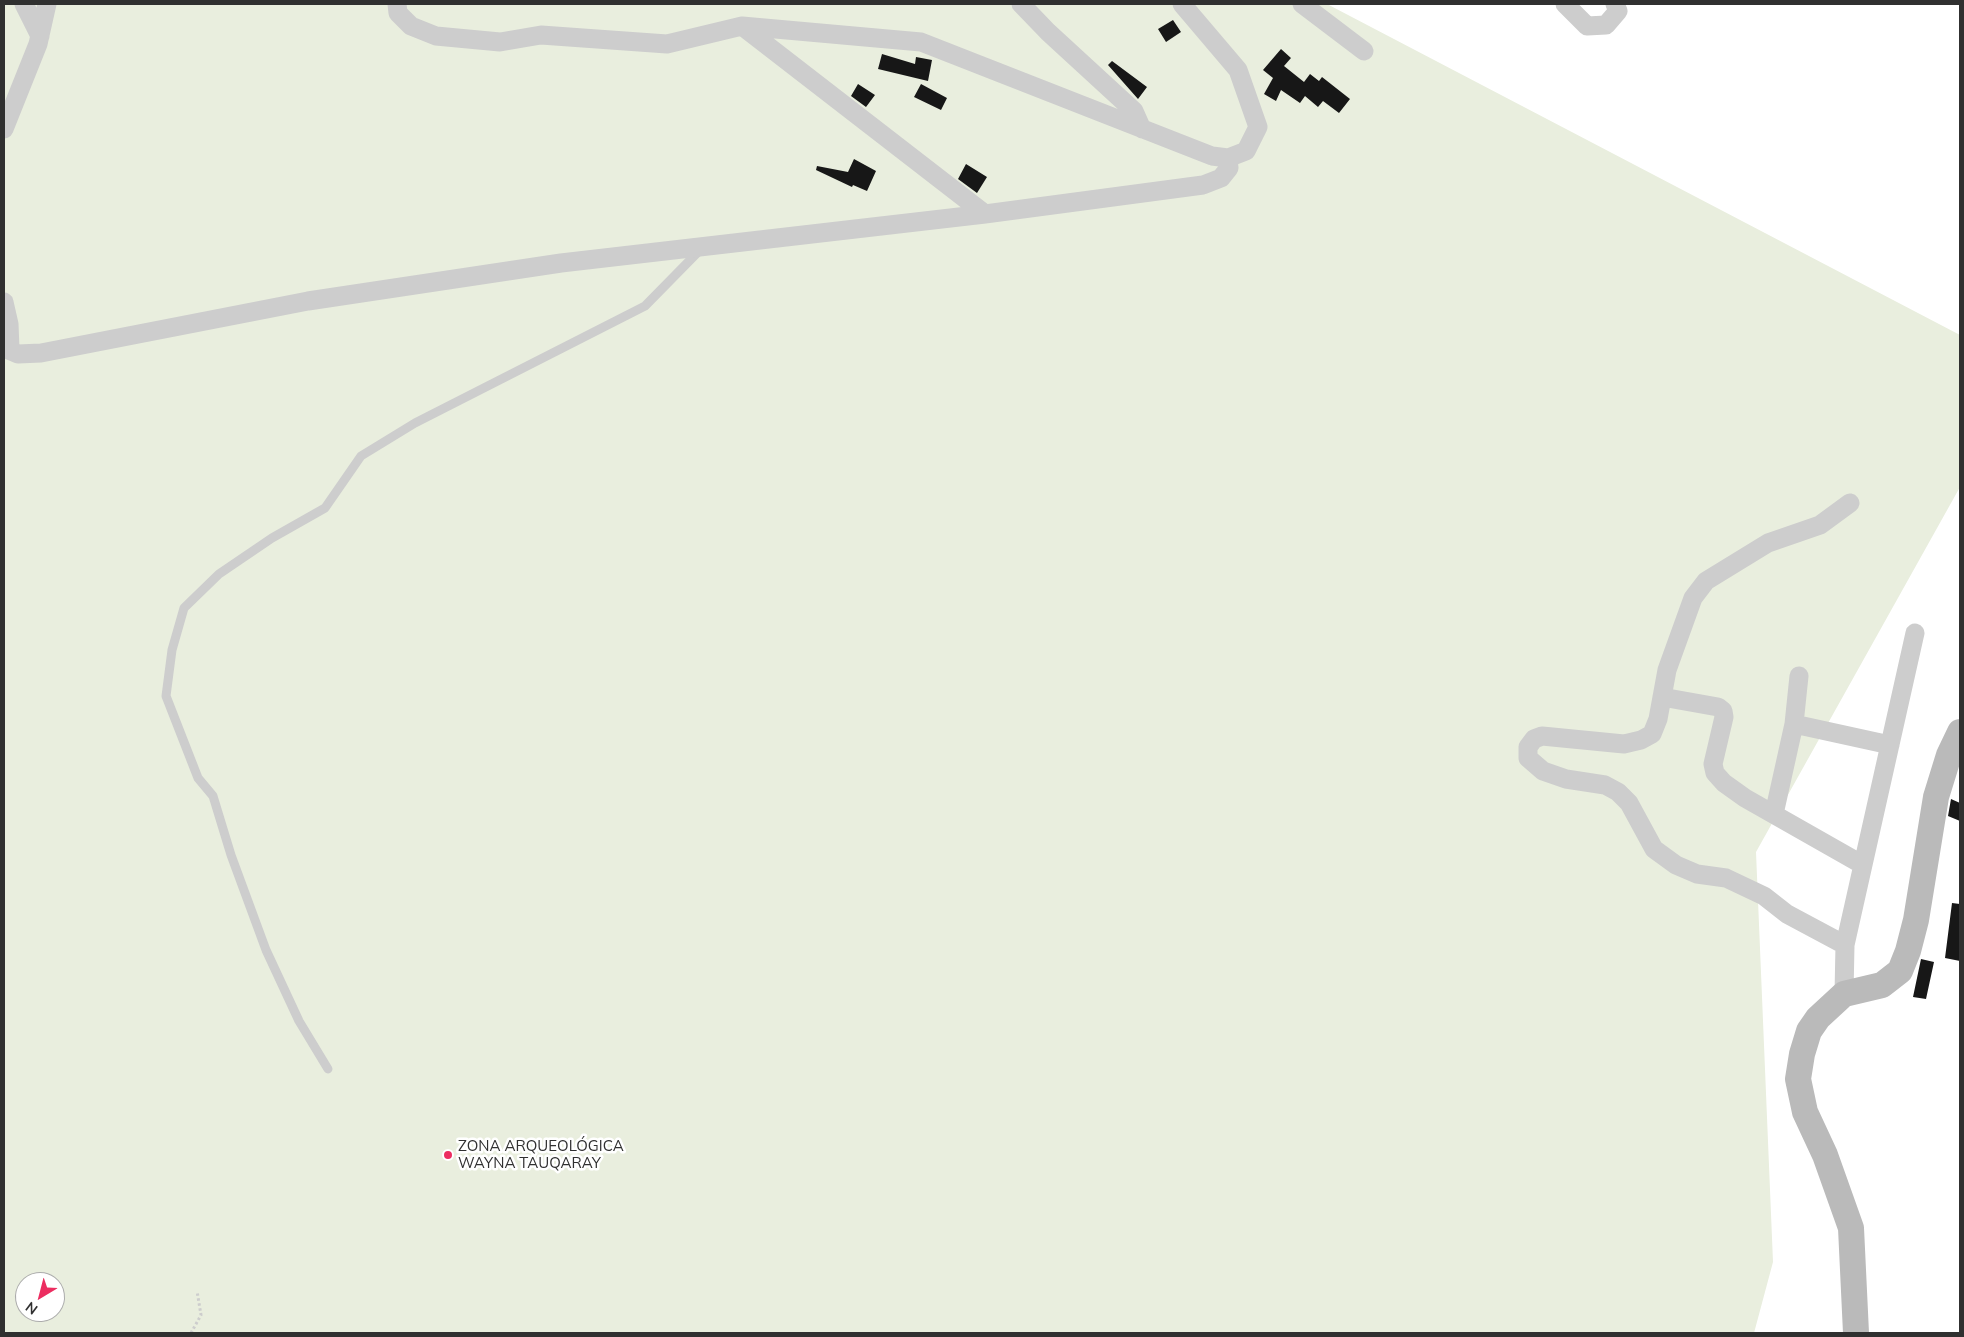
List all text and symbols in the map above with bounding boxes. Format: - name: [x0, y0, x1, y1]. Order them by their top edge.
- place label: ZONA ARQUEOLÓGICA WAYNA TAUQARAY: [458, 1137, 624, 1172]
- marker: ZONA ARQUEOLÓGICA WAYNA TAUQARAY: [442, 1149, 454, 1161]
- north arrow: [15, 1272, 65, 1322]
- text: N: [22, 1298, 41, 1319]

